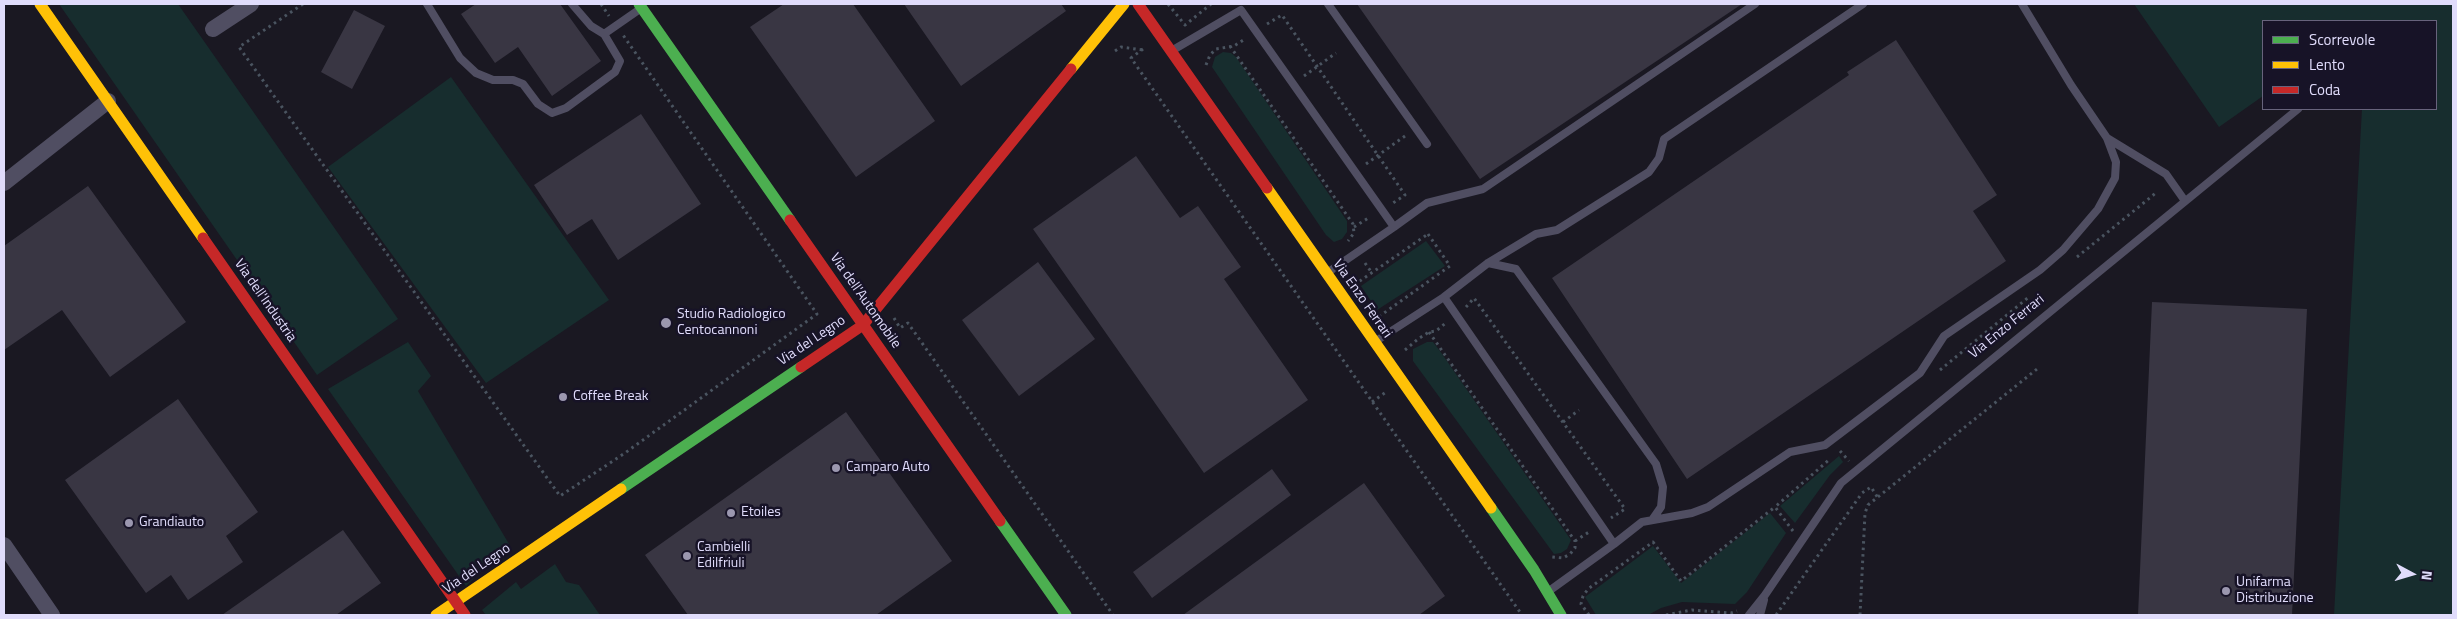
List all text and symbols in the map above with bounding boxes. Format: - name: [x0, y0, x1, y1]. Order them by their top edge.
- legend: [2262, 20, 2437, 110]
- text: Scorrevole: [2309, 28, 2375, 51]
- text: Lento: [2309, 53, 2345, 76]
- text: Coda: [2309, 78, 2340, 101]
- street label: Via dell'Automobile: [826, 250, 904, 352]
- street label: Via dell'Industria: [230, 256, 300, 346]
- street label: Via Enzo Ferrari: [1329, 256, 1395, 342]
- street label: Via Enzo Ferrari: [1966, 291, 2048, 363]
- place label: Studio Radiologico Centocannoni: [677, 307, 786, 340]
- street label: Via del Legno: [775, 312, 849, 370]
- marker: Studio Radiologico Centocannoni: [659, 316, 673, 330]
- place label: Coffee Break: [573, 389, 648, 405]
- marker: Coffee Break: [557, 391, 569, 403]
- place label: Camparo Auto: [846, 460, 930, 476]
- marker: Camparo Auto: [830, 462, 842, 474]
- place label: Etoiles: [741, 505, 781, 521]
- marker: Etoiles: [725, 507, 737, 519]
- place label: Grandiauto: [139, 515, 204, 531]
- marker: Grandiauto: [123, 517, 135, 529]
- street label: Via del Legno: [440, 540, 514, 598]
- place label: Cambielli Edilfriuli: [697, 540, 750, 572]
- north arrow: [2387, 549, 2437, 599]
- marker: Cambielli Edilfriuli: [681, 550, 693, 562]
- text: N: [2416, 570, 2438, 582]
- place label: Unifarma Distribuzione: [2236, 575, 2314, 608]
- marker: Unifarma Distribuzione: [2220, 585, 2232, 597]

